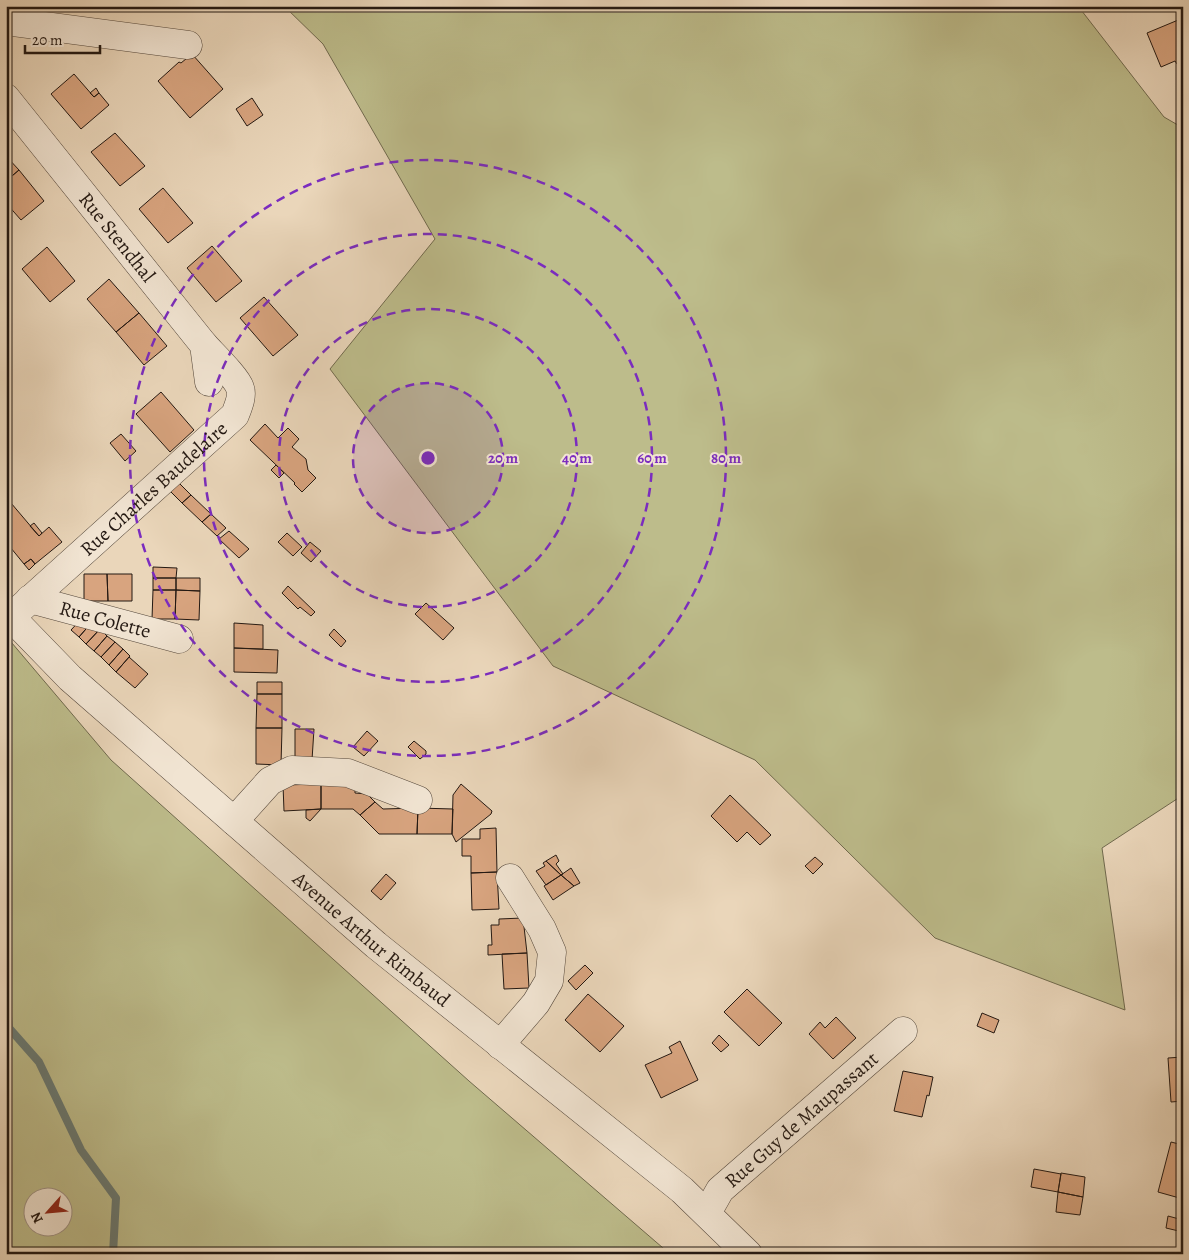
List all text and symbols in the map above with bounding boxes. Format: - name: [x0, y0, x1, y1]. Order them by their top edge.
- scale bar: [25, 22, 100, 54]
- text: 20 m: [32, 30, 63, 50]
- street label: Rue Stendhal: [73, 186, 162, 288]
- street label: Rue Charles Baudelaire: [74, 415, 233, 562]
- text: 20 m: [488, 448, 518, 468]
- text: 40 m: [562, 448, 592, 468]
- text: 60 m: [637, 448, 667, 468]
- text: 80 m: [711, 448, 741, 468]
- centre of rings: [419, 449, 437, 467]
- street label: Rue Colette: [57, 594, 154, 644]
- street label: Avenue Arthur Rimbaud: [287, 865, 456, 1013]
- street label: Rue Guy de Maupassant: [719, 1045, 884, 1194]
- north arrow: [22, 1188, 72, 1238]
- text: N: [26, 1209, 48, 1227]

